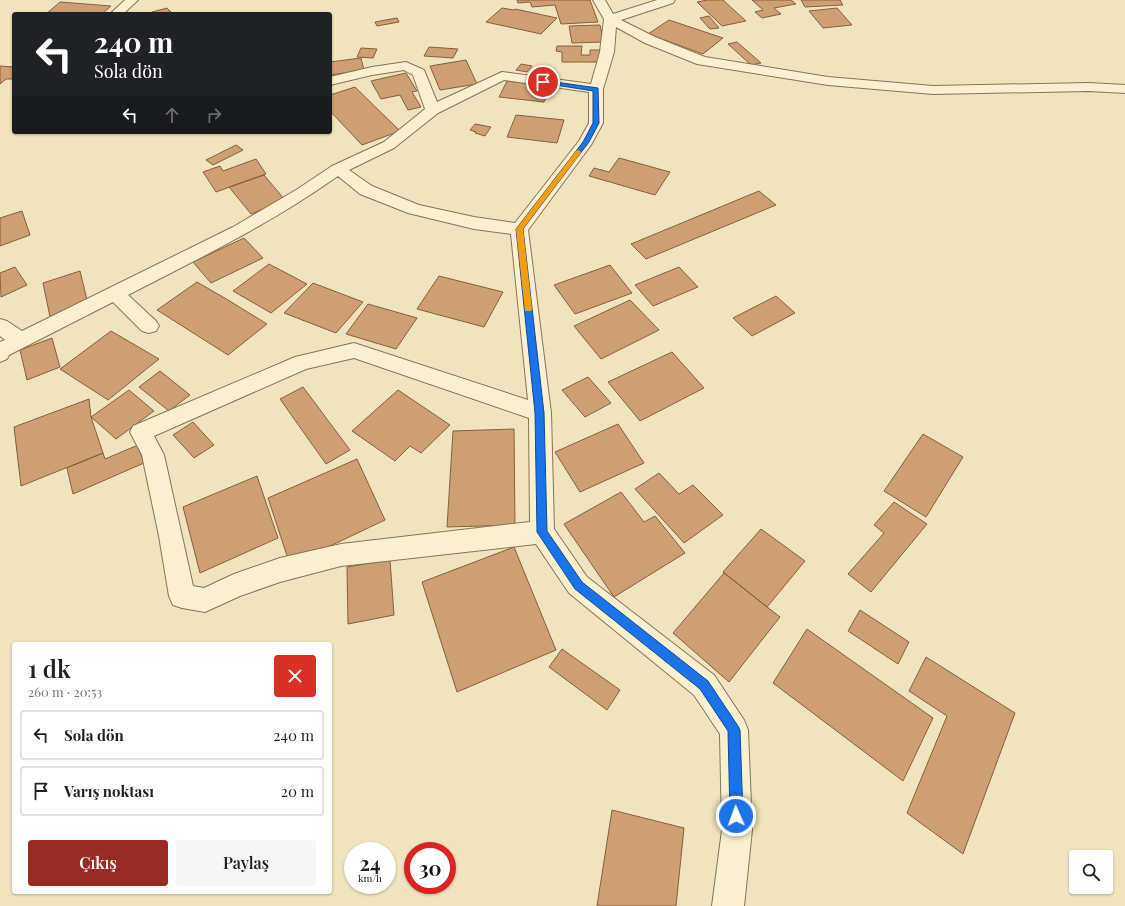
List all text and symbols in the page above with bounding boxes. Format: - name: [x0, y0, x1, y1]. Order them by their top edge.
- text: 240 m: [94, 23, 173, 60]
- icon: left: [28, 28, 80, 80]
- text: Sola dön: [94, 59, 163, 83]
- pin: [526, 65, 560, 99]
- icon: arrive: [532, 71, 554, 93]
- icon: left: [119, 104, 141, 126]
- icon: ahead: [161, 104, 183, 126]
- icon: right: [203, 104, 225, 126]
- text: 1 dk: [28, 652, 71, 684]
- button: close: [274, 655, 316, 697]
- text: 260 m · 20:53: [28, 683, 102, 700]
- icon: left: [30, 724, 52, 746]
- text: Sola dön: [64, 725, 124, 745]
- text: 240 m: [273, 725, 314, 745]
- icon: arrive: [30, 780, 52, 802]
- text: Varış noktası: [64, 781, 154, 801]
- text: 20 m: [281, 781, 314, 801]
- position arrow: [715, 795, 757, 837]
- button: Çıkış: [28, 840, 168, 886]
- button: Paylaş: [176, 840, 316, 886]
- speed limit sign: 30: [404, 842, 456, 894]
- text: 24: [359, 849, 381, 876]
- map controls: [1069, 850, 1113, 894]
- button: search: [1069, 850, 1113, 894]
- text: km/h: [358, 871, 382, 885]

